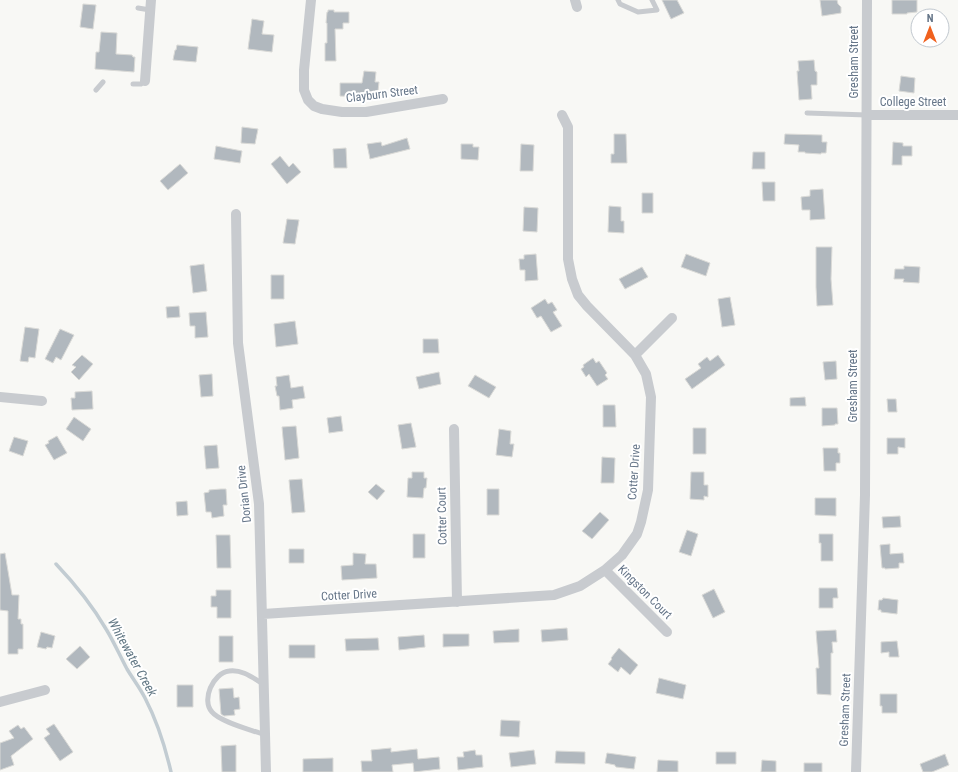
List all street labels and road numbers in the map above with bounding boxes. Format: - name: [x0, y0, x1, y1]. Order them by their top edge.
- street label: Gresham Street: [847, 25, 861, 99]
- street label: Clayburn Street: [345, 83, 419, 105]
- street label: College Street: [880, 95, 947, 109]
- street label: Gresham Street: [846, 349, 860, 423]
- street label: Cotter Drive: [625, 443, 643, 500]
- street label: Dorian Drive: [234, 464, 254, 523]
- street label: Cotter Court: [434, 486, 450, 545]
- street label: Kingston Court: [615, 562, 675, 622]
- street label: Cotter Drive: [321, 587, 378, 603]
- street label: Gresham Street: [837, 673, 853, 747]

